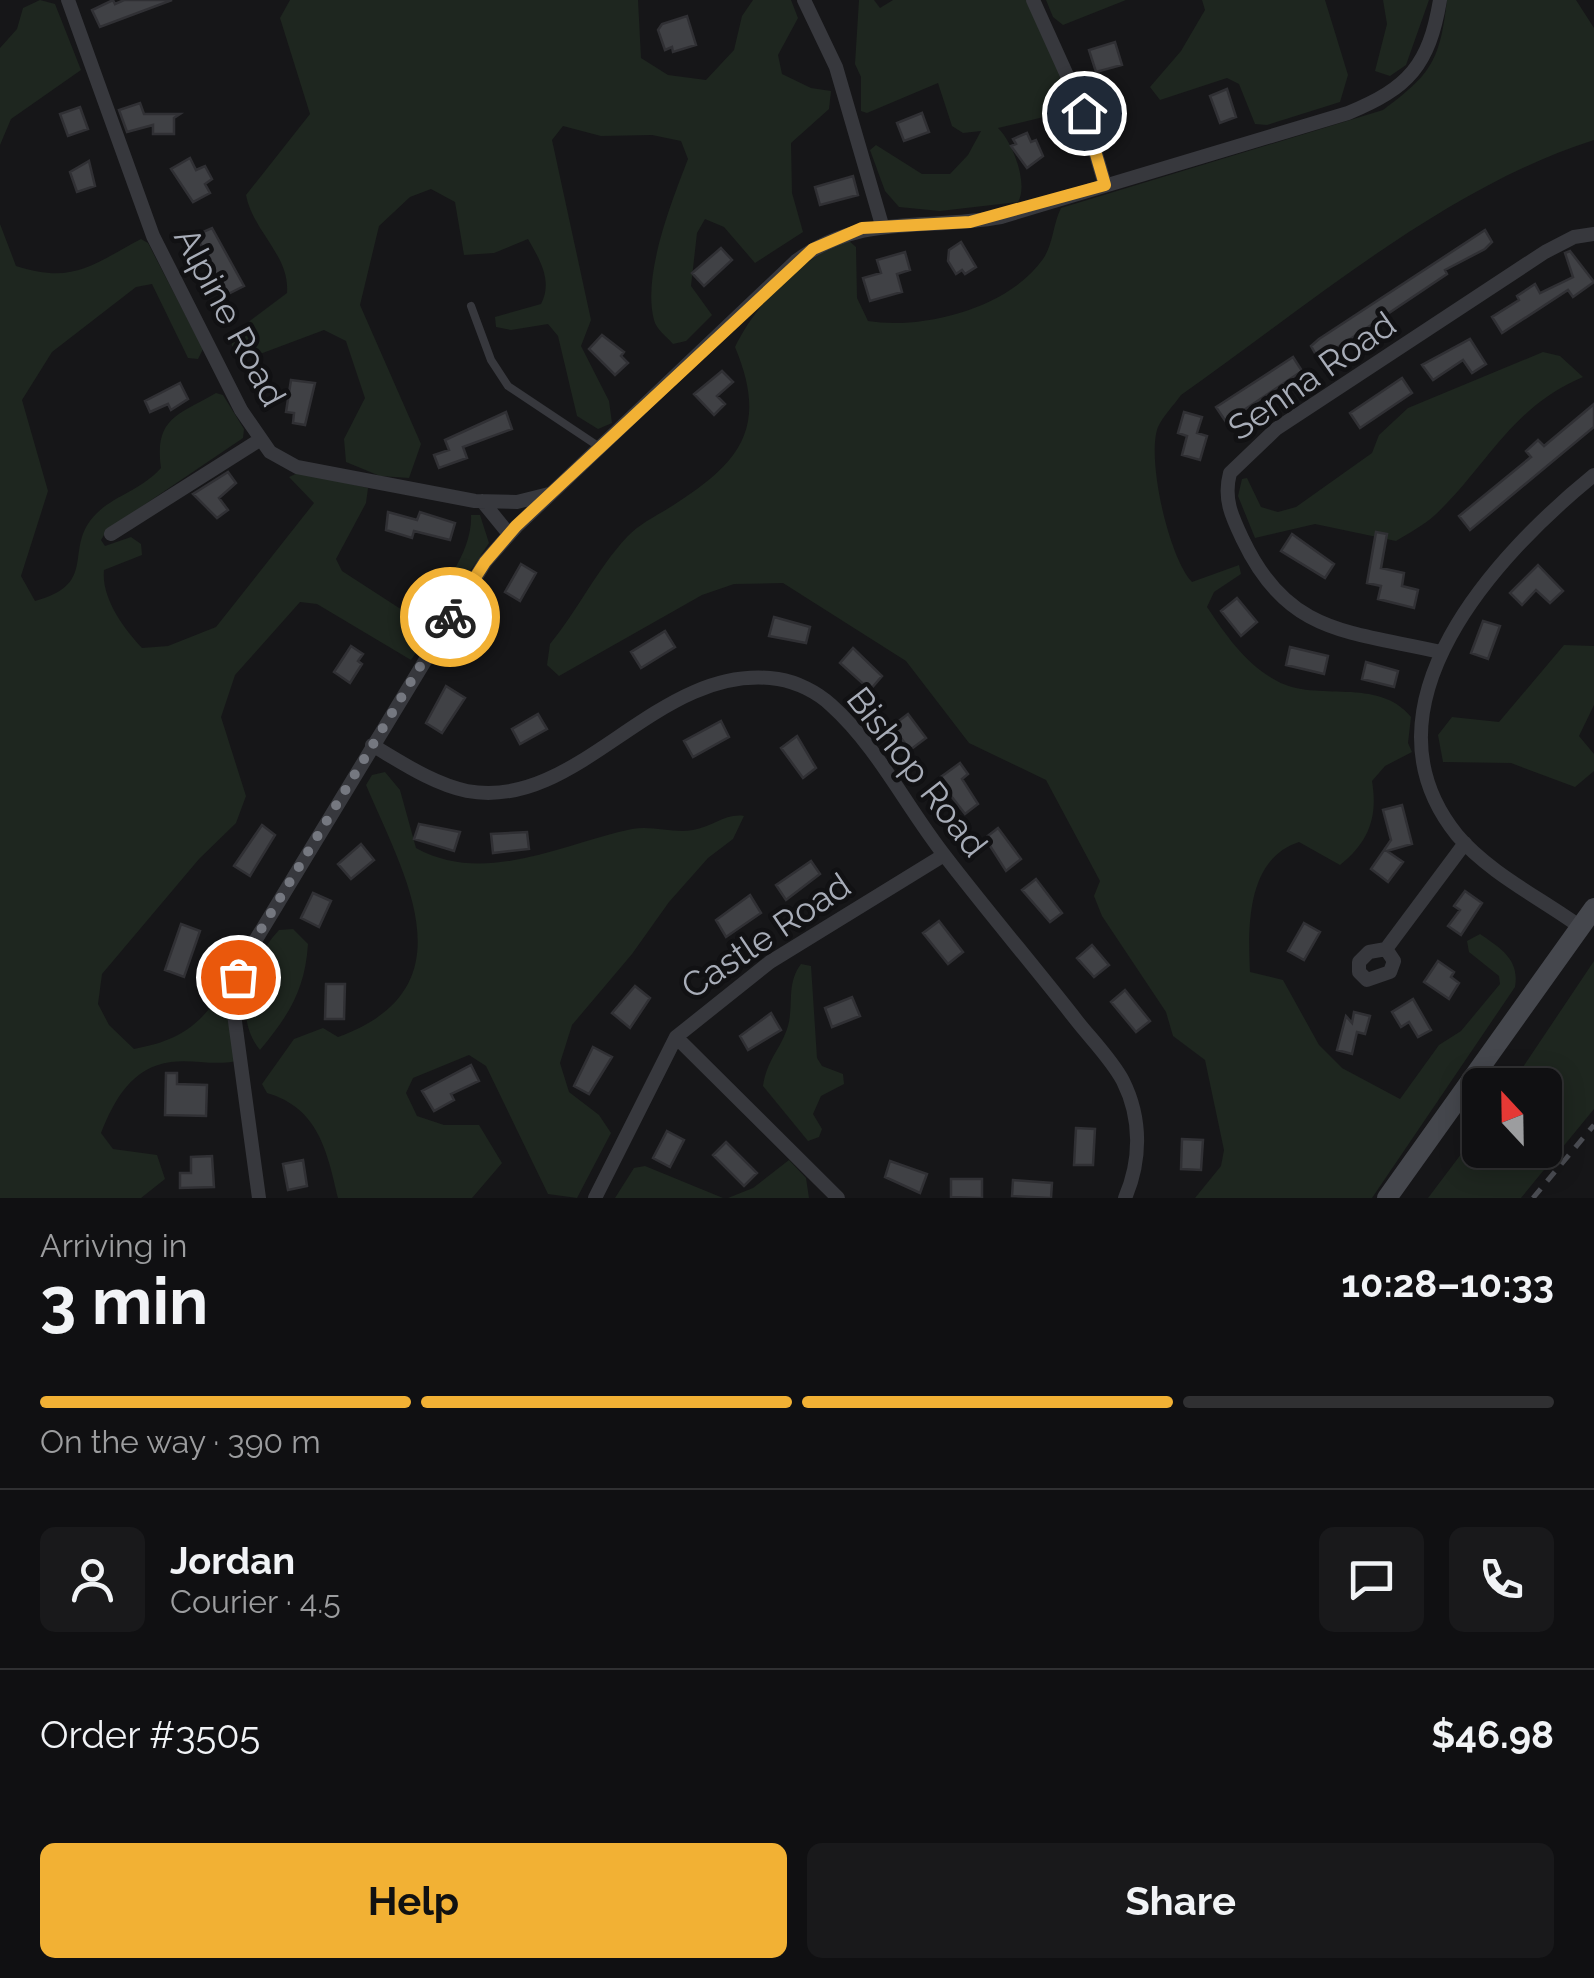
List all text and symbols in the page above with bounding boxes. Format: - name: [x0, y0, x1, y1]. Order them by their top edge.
- pin: [1042, 71, 1127, 156]
- icon: home: [1057, 86, 1112, 141]
- street label: Alpine Road: [166, 221, 295, 413]
- street label: Senna Road: [1220, 303, 1403, 448]
- courier: [400, 567, 500, 667]
- icon: bike: [423, 590, 478, 645]
- street label: Bishop Road: [839, 679, 996, 865]
- street label: Castle Road: [674, 864, 858, 1007]
- pin: [196, 935, 281, 1020]
- icon: bag: [211, 950, 266, 1005]
- north arrow: [1462, 1068, 1562, 1168]
- map controls: [1462, 1068, 1562, 1168]
- text: Arriving in: [40, 1227, 187, 1264]
- text: 10:28–10:33: [1341, 1261, 1554, 1306]
- text: 3 min: [40, 1263, 208, 1339]
- text: On the way · 390 m: [40, 1423, 321, 1460]
- button: person: [40, 1527, 145, 1632]
- button: chat: [1319, 1527, 1424, 1632]
- button: phone: [1449, 1527, 1554, 1632]
- text: Jordan: [170, 1538, 295, 1583]
- text: Courier · 4.5: [170, 1583, 341, 1620]
- text: Order #3505: [40, 1712, 260, 1757]
- text: $46.98: [1431, 1712, 1554, 1757]
- button: Help: [40, 1843, 787, 1958]
- button: Share: [807, 1843, 1554, 1958]

